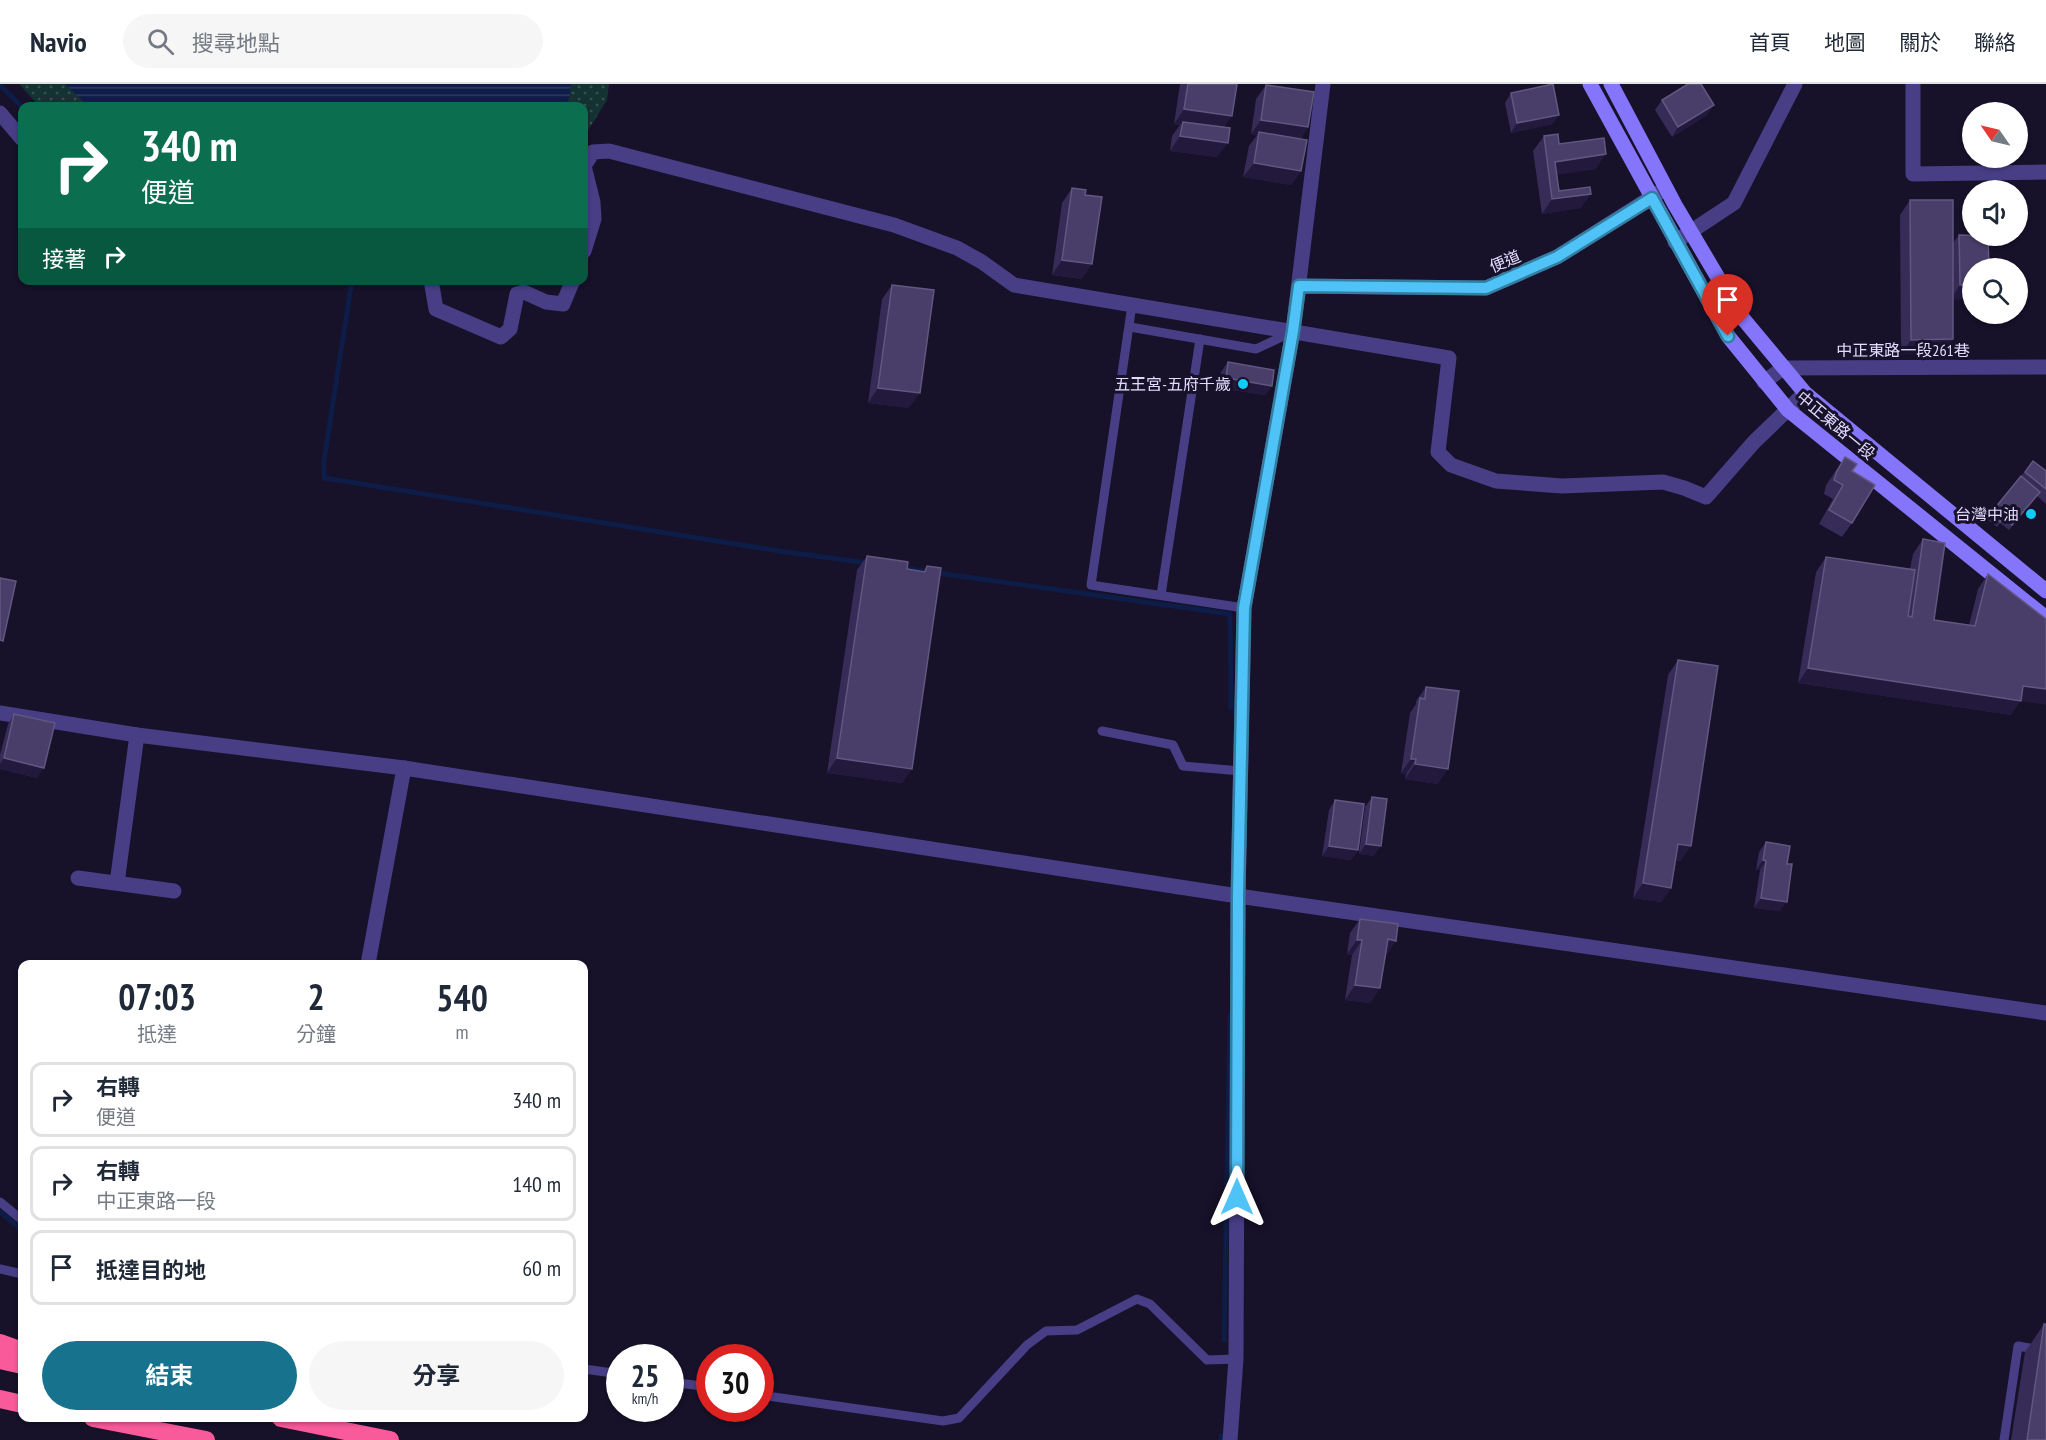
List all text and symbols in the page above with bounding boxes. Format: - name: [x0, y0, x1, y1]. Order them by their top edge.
- search box: [123, 14, 543, 68]
- text: Navio: [30, 23, 87, 60]
- icon: search: [144, 25, 177, 58]
- text: 搜尋地點: [192, 29, 280, 57]
- text: 首頁: [1749, 29, 1791, 56]
- text: 地圖: [1824, 29, 1866, 56]
- text: 關於: [1899, 29, 1941, 56]
- text: 聯絡: [1974, 29, 2016, 56]
- north arrow: [1962, 102, 2028, 168]
- map controls: [1962, 102, 2028, 324]
- text: 340 m: [141, 118, 238, 173]
- icon: right: [42, 126, 120, 204]
- text: 便道: [141, 175, 195, 209]
- button: sound: [1962, 180, 2028, 246]
- icon: right: [98, 240, 131, 273]
- text: 接著: [42, 245, 86, 273]
- street label: 便道: [1486, 246, 1524, 276]
- button: search: [1962, 258, 2028, 324]
- pin: [1702, 274, 1753, 336]
- icon: arrive: [1711, 283, 1744, 316]
- street label: 中正東路一段261巷: [1836, 340, 1970, 360]
- place label: 五王宮-五府千歲: [1114, 374, 1231, 394]
- marker: 五王宮-五府千歲: [1236, 377, 1250, 391]
- street label: 中正東路一段: [1793, 386, 1879, 464]
- place label: 台灣中油: [1955, 504, 2019, 524]
- marker: 台灣中油: [2024, 507, 2038, 521]
- text: 07:03: [118, 973, 196, 1020]
- text: 2: [308, 973, 325, 1020]
- text: 540: [436, 974, 488, 1021]
- text: m: [456, 1019, 469, 1045]
- text: 抵達: [137, 1021, 177, 1047]
- text: 分鐘: [296, 1021, 336, 1047]
- text: 右轉: [96, 1073, 140, 1101]
- icon: right: [45, 1083, 78, 1116]
- text: 340 m: [512, 1086, 561, 1114]
- text: 便道: [96, 1104, 136, 1130]
- text: 右轉: [96, 1157, 140, 1185]
- position arrow: [1205, 1165, 1269, 1229]
- icon: right: [45, 1167, 78, 1200]
- text: 140 m: [512, 1170, 561, 1198]
- text: 中正東路一段: [96, 1188, 216, 1214]
- icon: arrive: [45, 1251, 78, 1284]
- text: 60 m: [522, 1254, 561, 1282]
- text: 抵達目的地: [96, 1256, 206, 1284]
- button: 結束: [42, 1341, 297, 1410]
- button: 分享: [309, 1341, 564, 1410]
- speed limit sign: 30: [696, 1344, 774, 1422]
- text: 25: [631, 1356, 659, 1395]
- text: km/h: [632, 1389, 658, 1408]

